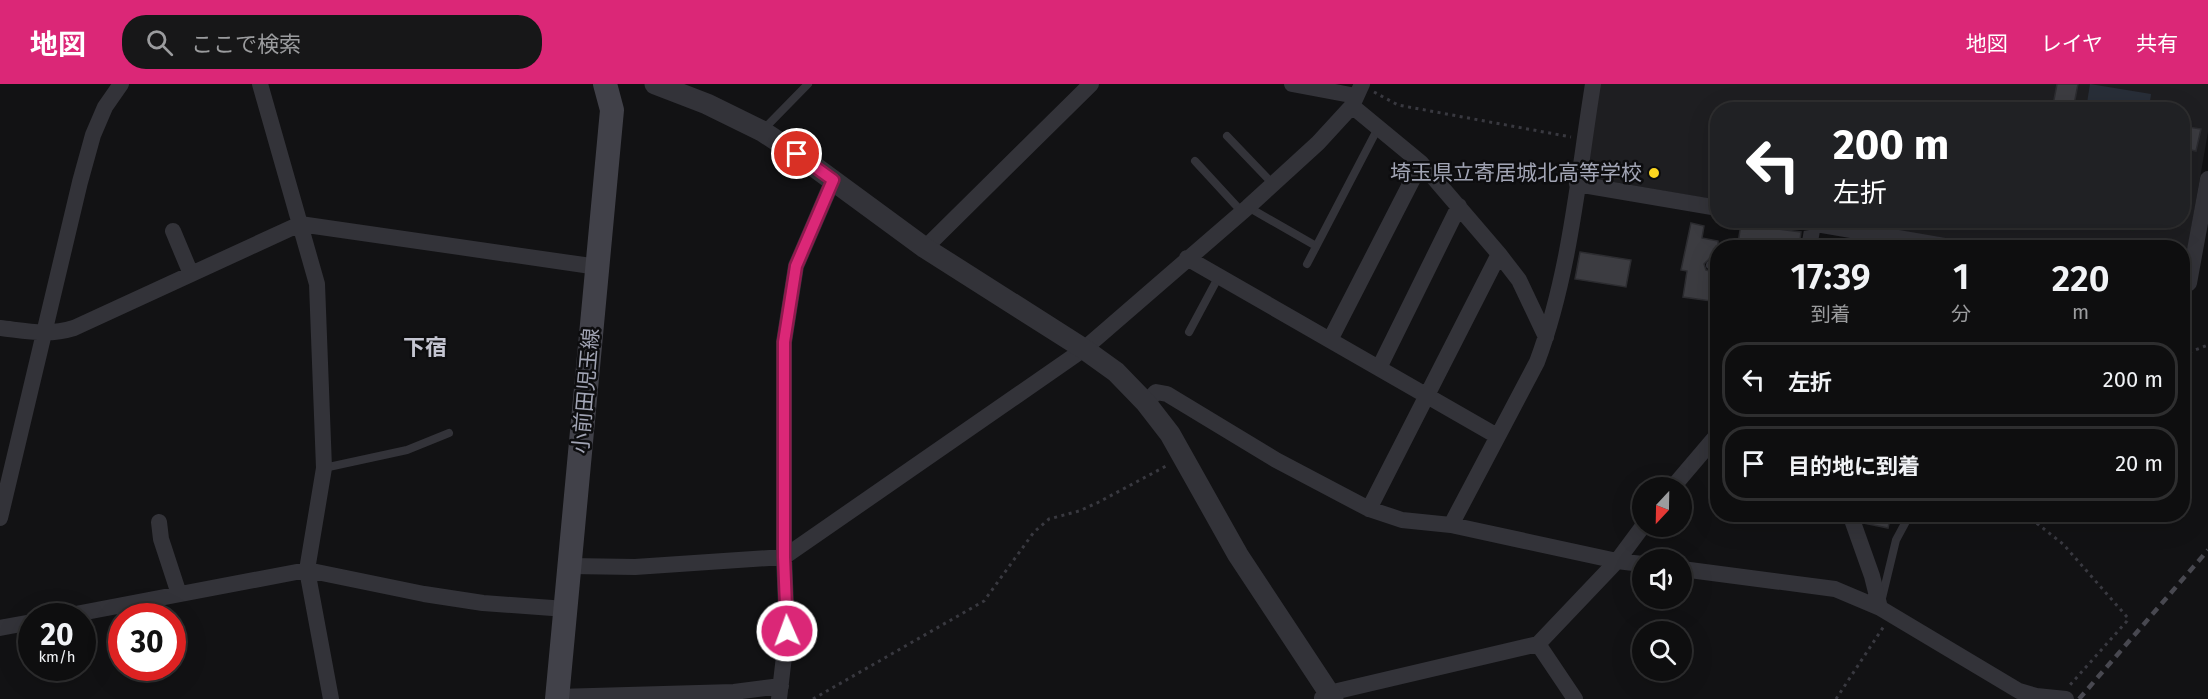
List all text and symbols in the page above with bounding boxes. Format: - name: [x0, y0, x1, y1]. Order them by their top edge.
- search box: [122, 15, 542, 69]
- icon: search: [143, 26, 176, 59]
- text: 地図: [30, 28, 86, 61]
- text: ここで検索: [191, 31, 301, 58]
- text: 地図: [1966, 31, 2008, 57]
- text: レイヤ: [2041, 31, 2103, 57]
- text: 共有: [2136, 31, 2178, 57]
- text: 200 m: [1833, 120, 1949, 170]
- icon: left: [1734, 126, 1812, 204]
- pin: [771, 128, 822, 179]
- icon: arrive: [780, 137, 813, 170]
- place label: 埼玉県立寄居城北高等学校: [1390, 160, 1642, 186]
- marker: 埼玉県立寄居城北高等学校: [1647, 166, 1661, 180]
- text: 左折: [1833, 177, 1887, 209]
- text: 17:39: [1791, 255, 1871, 299]
- text: 1: [1953, 255, 1969, 299]
- text: 220: [2052, 257, 2109, 301]
- text: m: [2072, 300, 2089, 324]
- text: 到着: [1811, 302, 1851, 326]
- text: 分: [1951, 302, 1971, 326]
- street label: 小前田児玉線: [568, 327, 604, 455]
- district label: 下宿: [403, 334, 447, 361]
- icon: left: [1737, 363, 1770, 396]
- text: 200 m: [2103, 366, 2163, 393]
- text: 左折: [1788, 369, 1832, 396]
- icon: arrive: [1737, 447, 1770, 480]
- text: 20 m: [2115, 450, 2163, 477]
- text: 目的地に到着: [1788, 453, 1920, 480]
- north arrow: [1632, 477, 1692, 537]
- map controls: [1632, 477, 1692, 681]
- button: sound: [1632, 549, 1692, 609]
- position arrow: [755, 599, 819, 663]
- speed limit sign: 30: [108, 603, 186, 681]
- text: 20: [40, 617, 74, 653]
- button: search: [1632, 621, 1692, 681]
- text: km/h: [38, 648, 76, 666]

